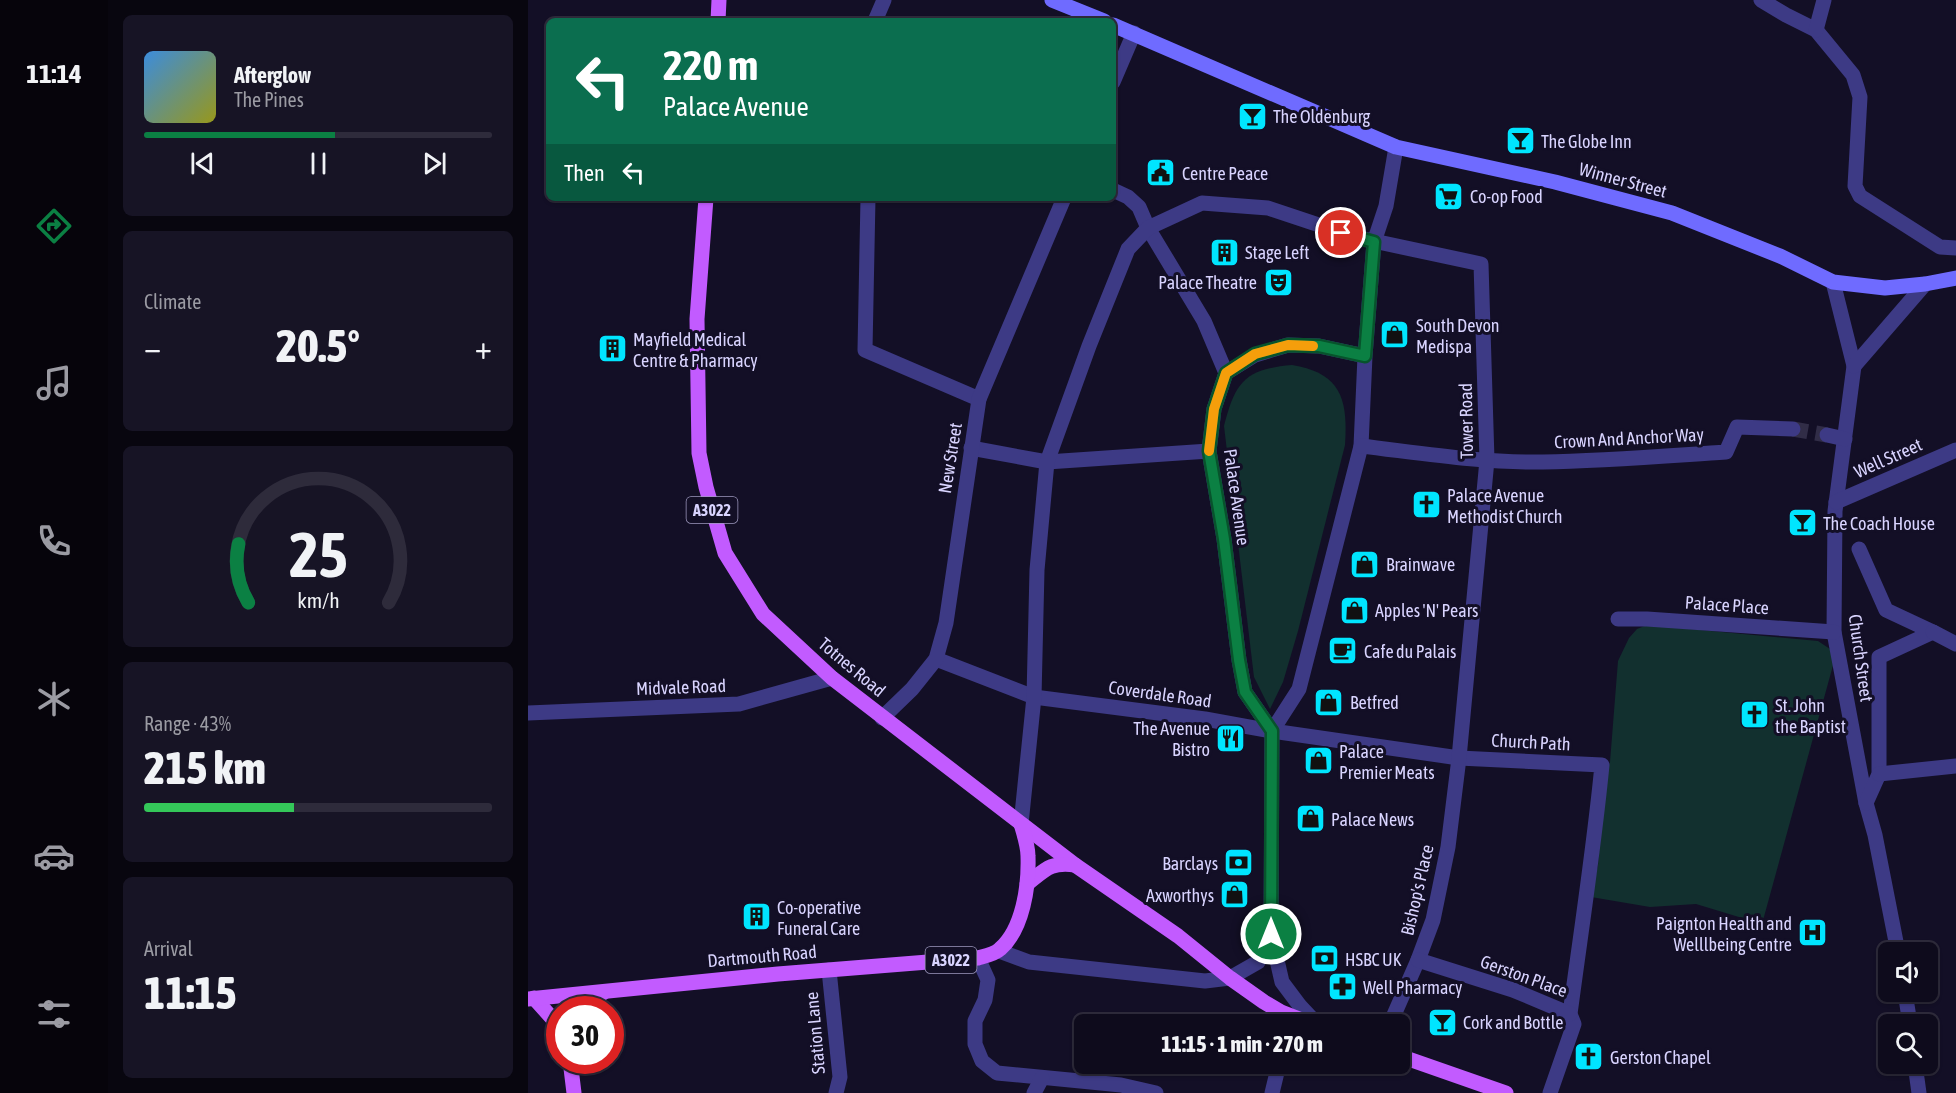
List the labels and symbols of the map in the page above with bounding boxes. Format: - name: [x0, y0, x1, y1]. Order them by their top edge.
- bar icon: The Oldenburg: [1236, 100, 1268, 132]
- place label: The Oldenburg: [1273, 106, 1370, 127]
- bar icon: The Globe Inn: [1504, 125, 1536, 157]
- place label: The Globe Inn: [1541, 131, 1632, 152]
- public building icon: Centre Peace: [1145, 157, 1177, 189]
- street label: Winner Street: [1577, 158, 1669, 202]
- place label: Centre Peace: [1182, 163, 1268, 184]
- supermarket icon: Co-op Food: [1433, 180, 1465, 212]
- place label: Co-op Food: [1470, 186, 1543, 207]
- pin: [1315, 207, 1366, 258]
- building icon: Stage Left: [1208, 236, 1240, 268]
- place label: Stage Left: [1245, 242, 1309, 263]
- theatre icon: Palace Theatre: [1262, 266, 1294, 298]
- place label: Palace Theatre: [1158, 272, 1257, 293]
- place label: South Devon Medispa: [1416, 315, 1500, 357]
- shop icon: South Devon Medispa: [1379, 319, 1411, 351]
- place label: Mayfield Medical Centre & Pharmacy: [633, 329, 758, 371]
- building icon: Mayfield Medical Centre & Pharmacy: [596, 333, 628, 365]
- street label: Tower Road: [1455, 383, 1477, 459]
- street label: New Street: [934, 421, 966, 495]
- street label: Crown And Anchor Way: [1554, 424, 1704, 452]
- street label: Well Street: [1851, 434, 1925, 482]
- street label: Palace Avenue: [1220, 447, 1254, 547]
- place label: Palace Avenue Methodist Church: [1447, 485, 1563, 527]
- church icon: Palace Avenue Methodist Church: [1410, 489, 1442, 521]
- road number: A3022: [686, 497, 738, 523]
- bar icon: The Coach House: [1786, 507, 1818, 539]
- place label: The Coach House: [1823, 513, 1935, 534]
- shop icon: Brainwave: [1349, 548, 1381, 580]
- place label: Brainwave: [1386, 554, 1455, 575]
- street label: Palace Place: [1684, 592, 1770, 618]
- shop icon: Apples 'N' Pears: [1338, 594, 1370, 626]
- place label: Apples 'N' Pears: [1375, 600, 1478, 621]
- street label: Church Street: [1844, 613, 1878, 703]
- street label: Totnes Road: [814, 633, 890, 701]
- cafe icon: Cafe du Palais: [1327, 635, 1359, 667]
- place label: Cafe du Palais: [1364, 641, 1456, 662]
- street label: Midvale Road: [636, 675, 726, 699]
- street label: Coverdale Road: [1107, 676, 1213, 712]
- shop icon: Betfred: [1313, 686, 1345, 718]
- place label: Betfred: [1350, 692, 1399, 713]
- place label: St. John the Baptist: [1775, 695, 1846, 737]
- church icon: St. John the Baptist: [1738, 699, 1770, 731]
- place label: The Avenue Bistro: [1133, 718, 1210, 760]
- restaurant icon: The Avenue Bistro: [1215, 722, 1247, 754]
- street label: Church Path: [1491, 729, 1571, 755]
- place label: Palace Premier Meats: [1339, 741, 1435, 783]
- shop icon: Palace Premier Meats: [1302, 745, 1334, 777]
- shop icon: Palace News: [1294, 803, 1326, 835]
- place label: Palace News: [1331, 809, 1414, 830]
- street label: Bishop's Place: [1396, 843, 1438, 937]
- bank icon: Barclays: [1223, 847, 1255, 879]
- place label: Barclays: [1162, 853, 1218, 874]
- shop icon: Axworthys: [1219, 879, 1251, 911]
- place label: Axworthys: [1146, 885, 1214, 906]
- place label: Co-operative Funeral Care: [777, 897, 861, 939]
- building icon: Co-operative Funeral Care: [740, 901, 772, 933]
- position arrow: [1239, 902, 1303, 966]
- place label: Paignton Health and Welllbeing Centre: [1656, 913, 1792, 955]
- hospital icon: Paignton Health and Welllbeing Centre: [1797, 917, 1829, 949]
- street label: Dartmouth Road: [706, 941, 818, 971]
- bank icon: HSBC UK: [1308, 943, 1340, 975]
- road number: A3022: [926, 947, 976, 973]
- place label: HSBC UK: [1345, 949, 1402, 970]
- street label: Gerston Place: [1478, 951, 1570, 1001]
- pharmacy icon: Well Pharmacy: [1326, 971, 1358, 1003]
- place label: Well Pharmacy: [1363, 977, 1462, 998]
- street label: Station Lane: [801, 991, 829, 1075]
- speed limit sign: 30: [546, 996, 624, 1074]
- bar icon: Cork and Bottle: [1426, 1006, 1458, 1038]
- place label: Cork and Bottle: [1463, 1012, 1563, 1033]
- church icon: Gerston Chapel: [1573, 1041, 1605, 1073]
- place label: Gerston Chapel: [1610, 1047, 1711, 1068]

